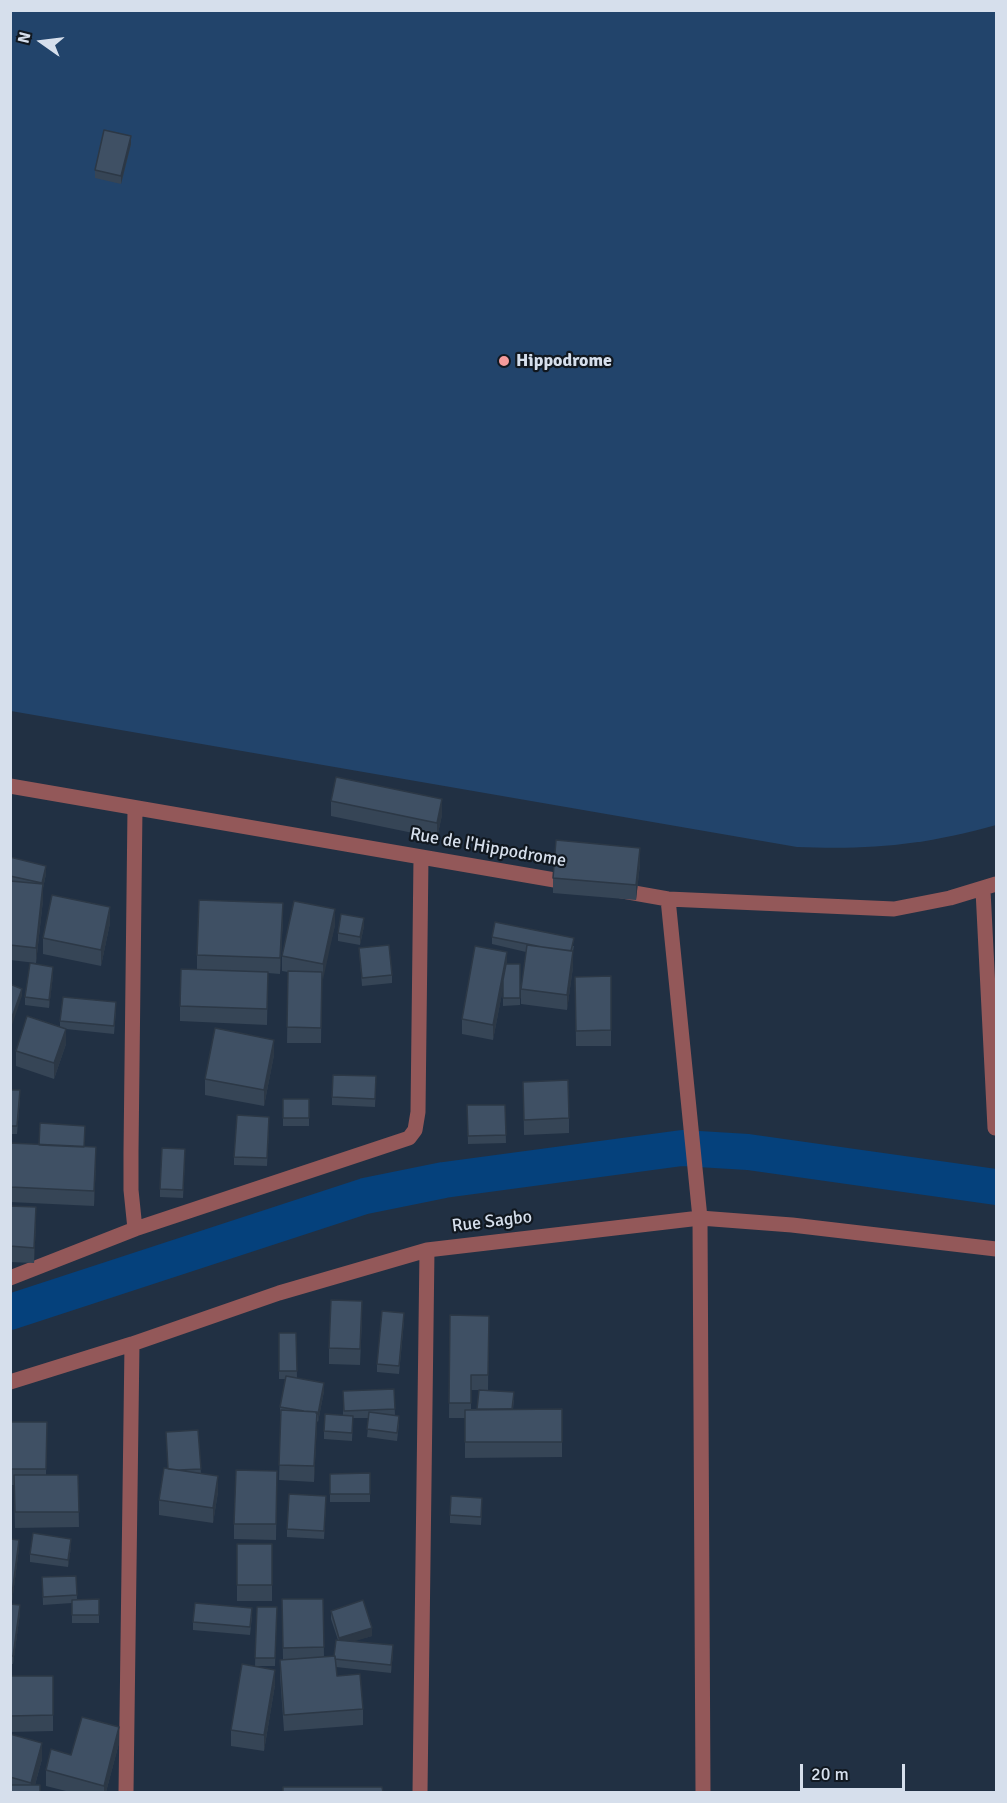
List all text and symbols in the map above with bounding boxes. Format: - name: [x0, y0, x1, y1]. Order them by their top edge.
- north arrow: [12, 12, 72, 72]
- text: N: [13, 30, 36, 45]
- place label: Hippodrome: [516, 350, 612, 372]
- marker: Hippodrome: [497, 354, 511, 368]
- street label: Rue de l'Hippodrome: [408, 824, 568, 872]
- street label: Rue Sagbo: [451, 1206, 533, 1238]
- scale bar: [803, 1752, 908, 1790]
- text: 20 m: [811, 1763, 849, 1785]

